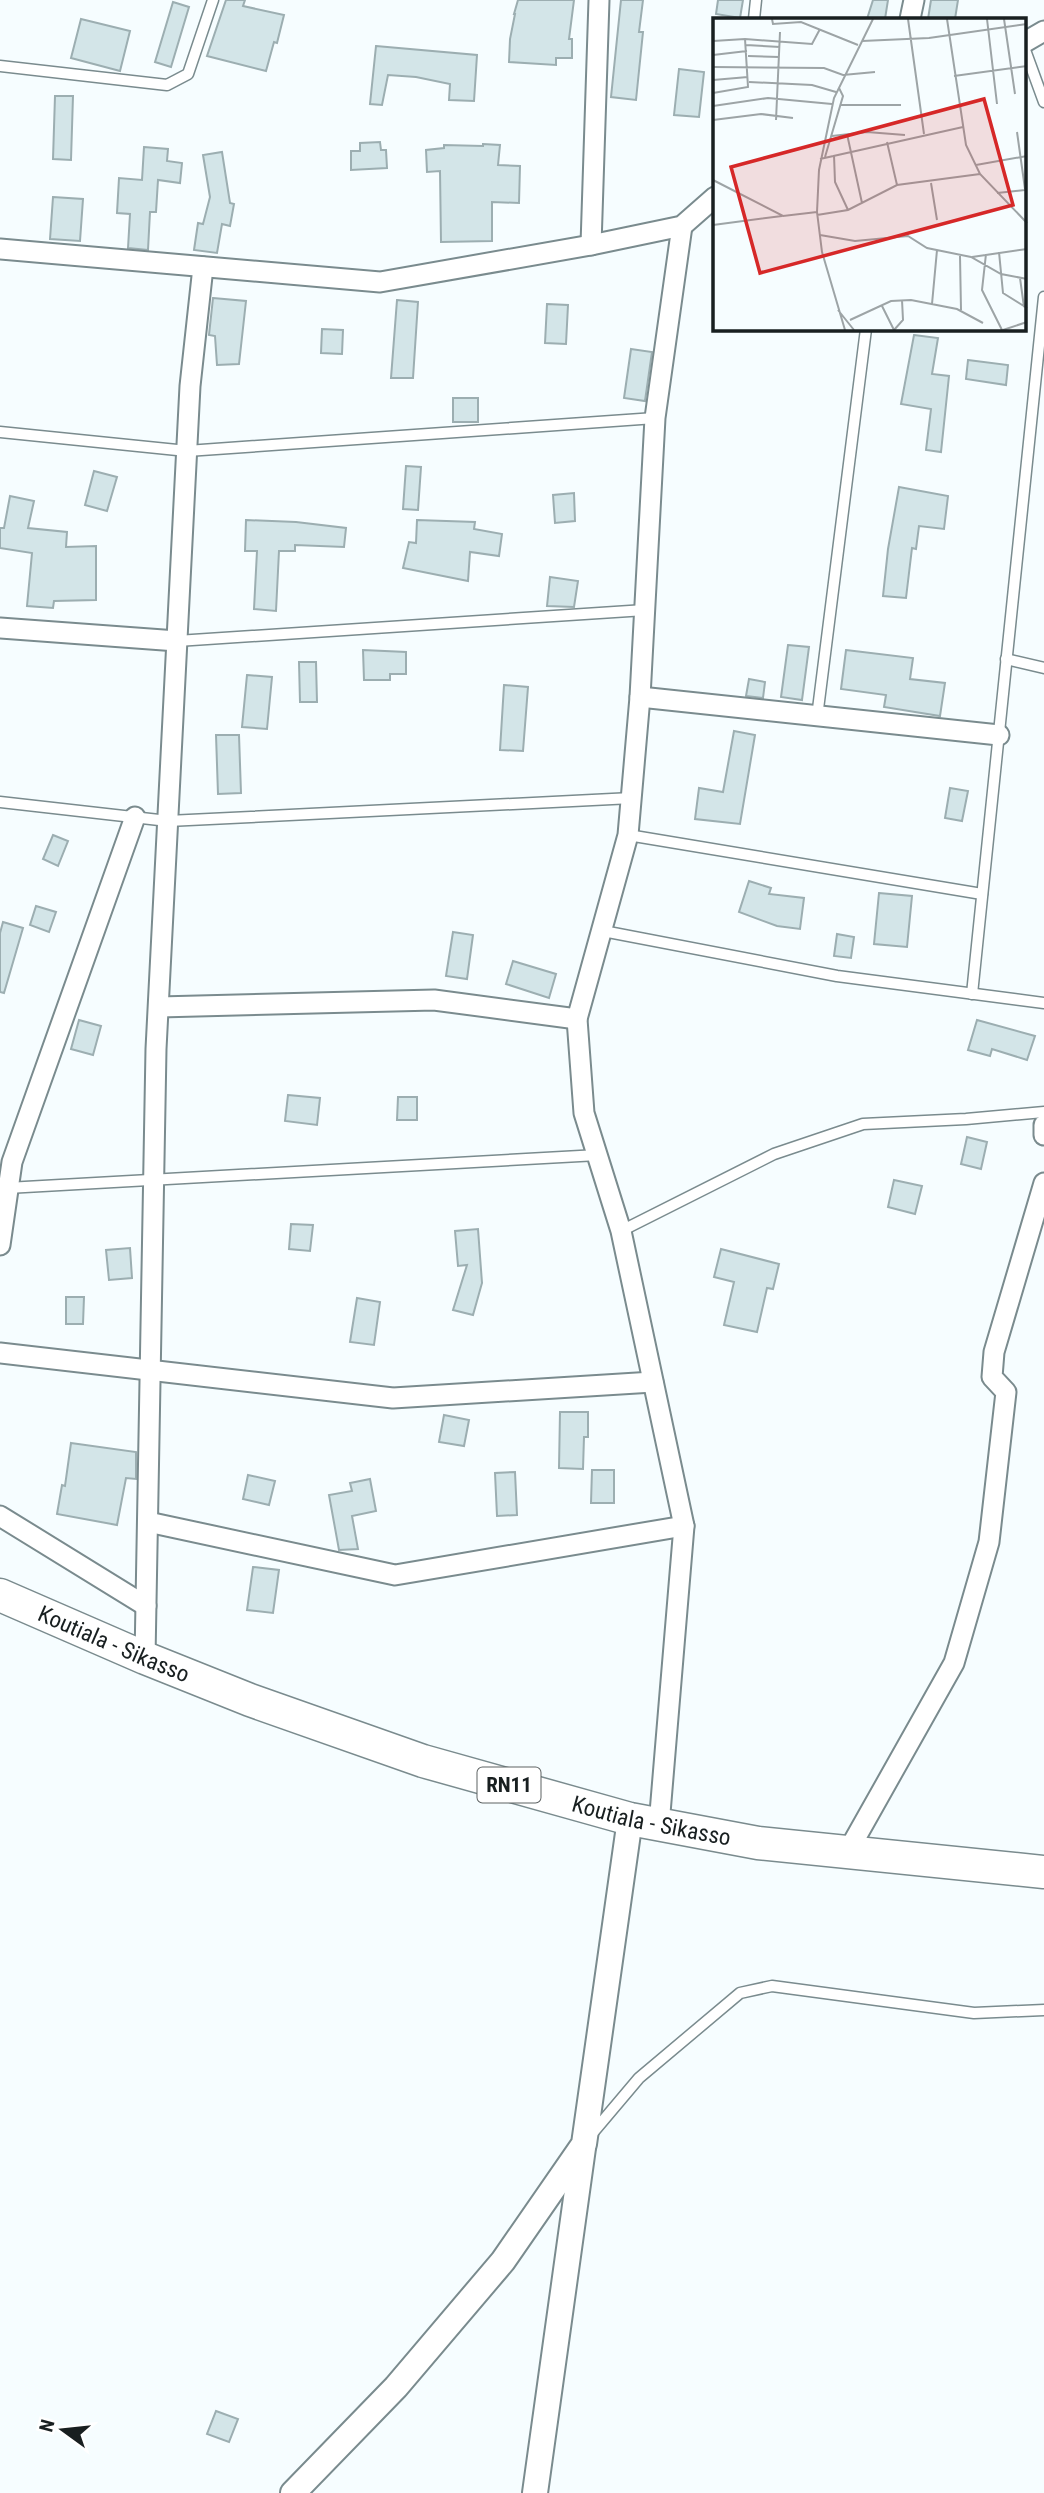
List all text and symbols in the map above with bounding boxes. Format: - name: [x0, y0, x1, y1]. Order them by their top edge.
- inset map: [713, 18, 1026, 331]
- street label: Koutiala - Sikasso: [34, 1600, 193, 1688]
- road number: RN11: [477, 1768, 540, 1802]
- street label: Koutiala - Sikasso: [569, 1790, 733, 1852]
- north arrow: [28, 2395, 98, 2465]
- text: N: [34, 2417, 60, 2434]

